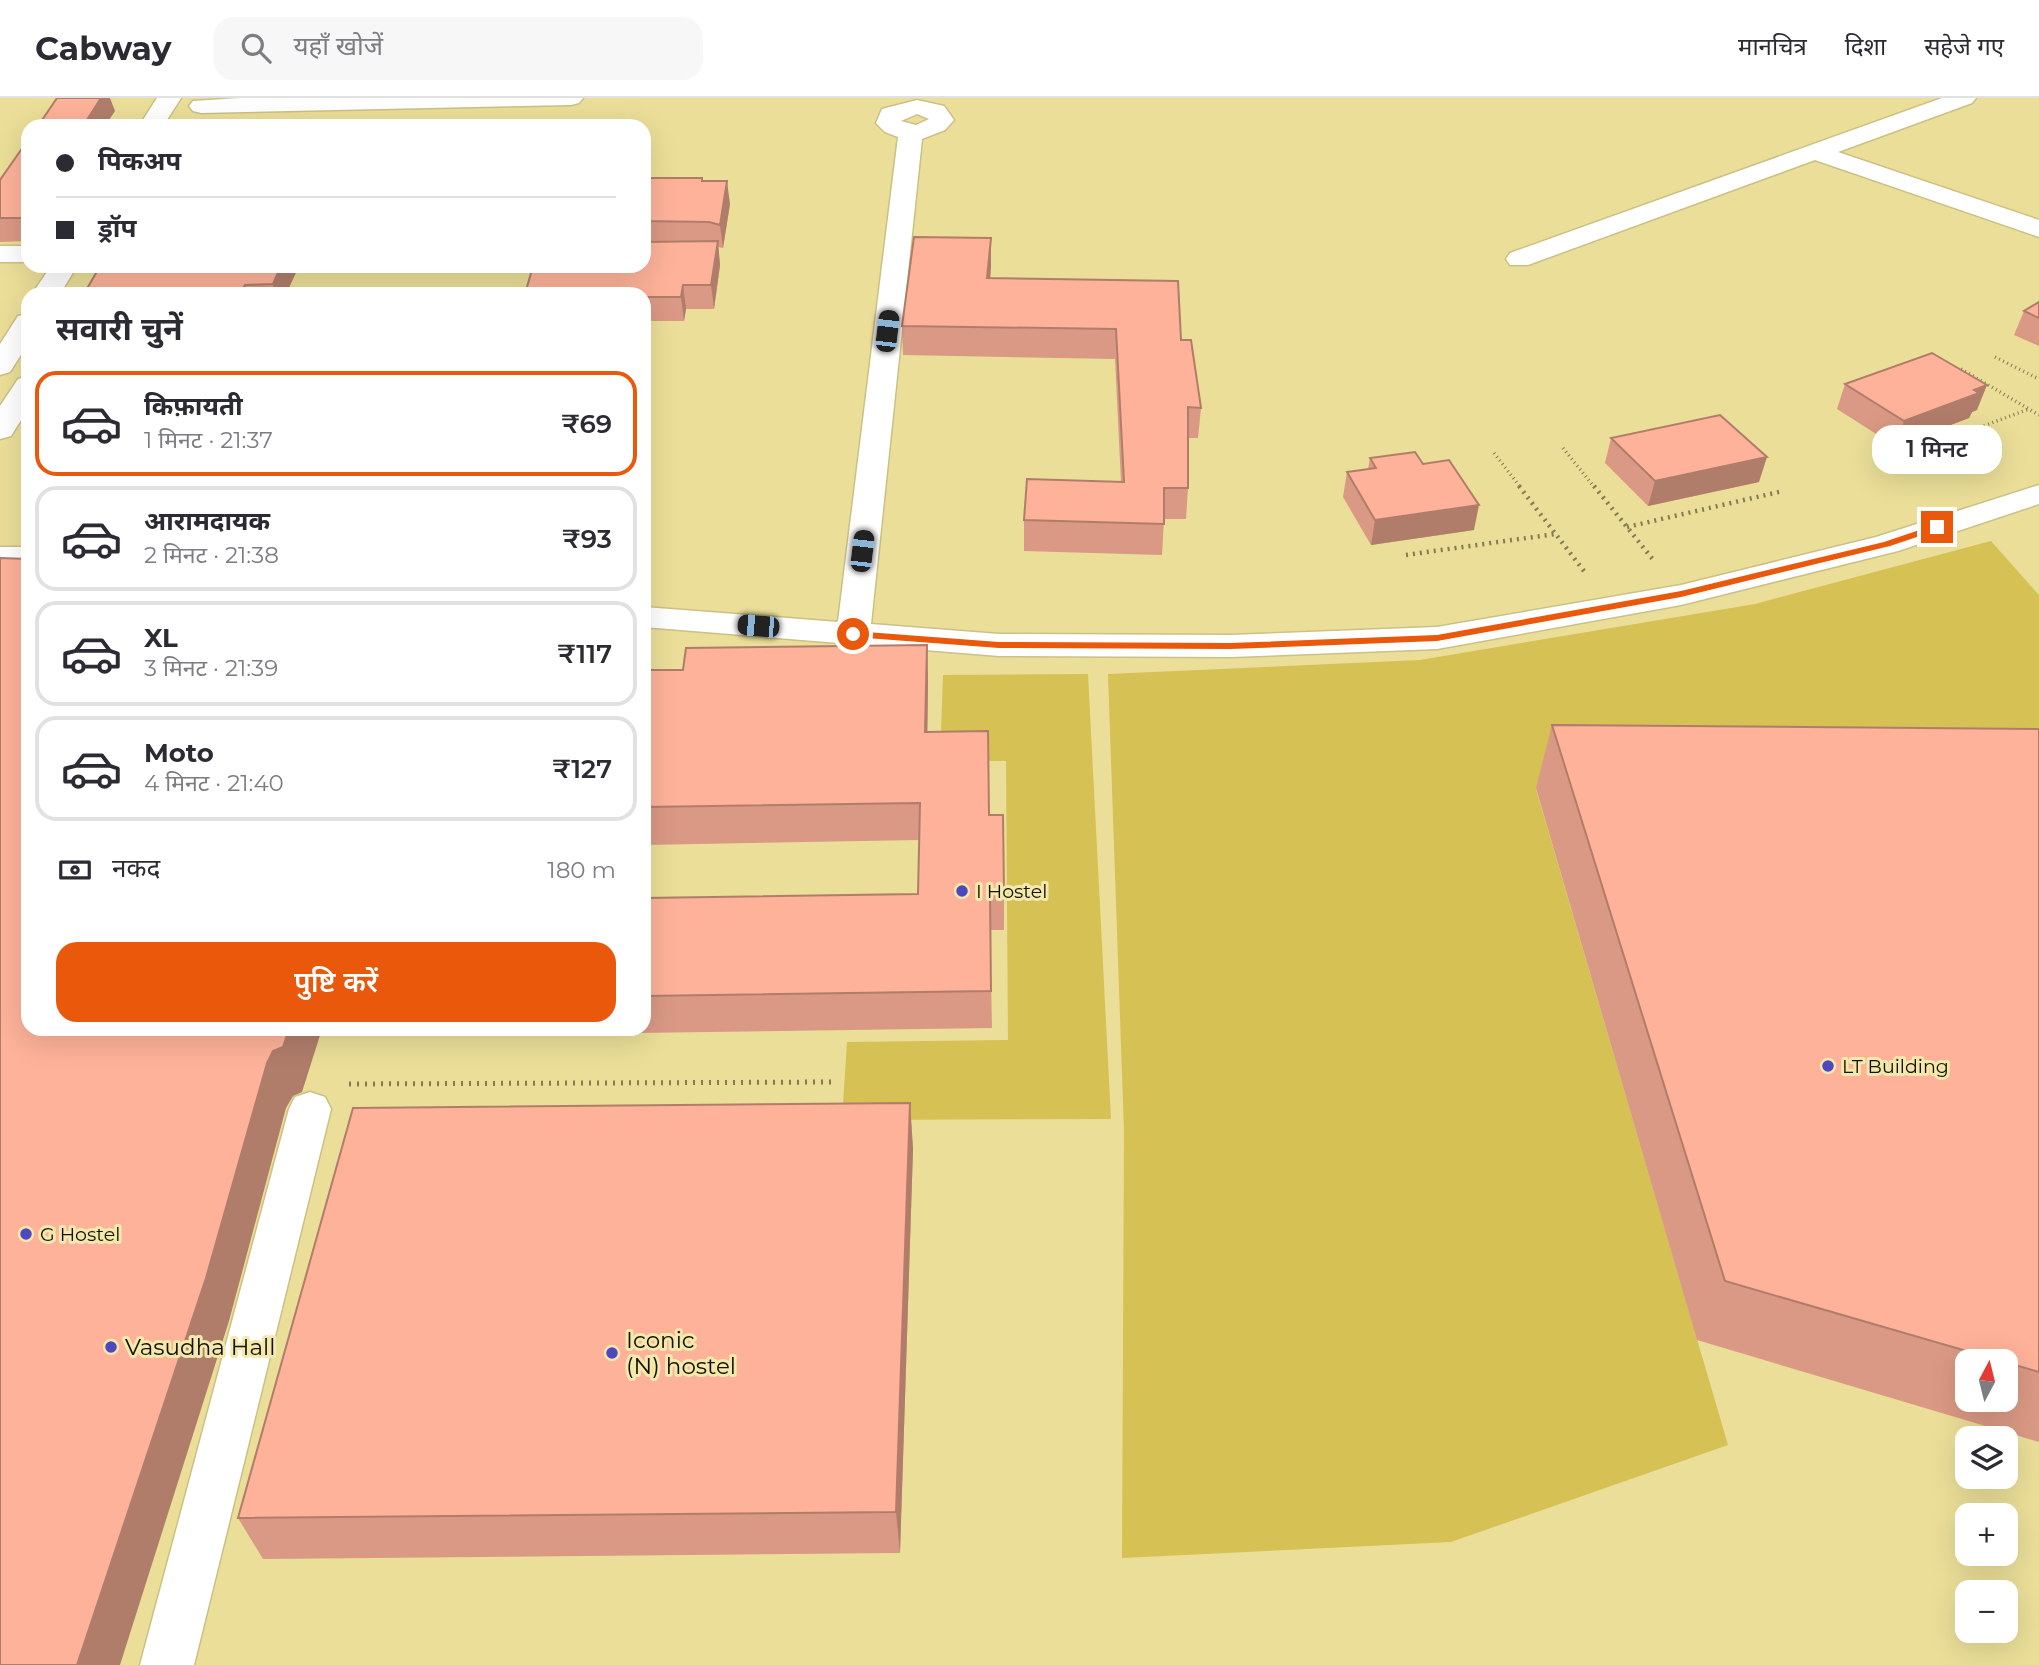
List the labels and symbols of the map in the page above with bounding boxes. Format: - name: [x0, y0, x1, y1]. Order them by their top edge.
- car: [875, 309, 900, 353]
- callout: 1 मिनट: [1872, 426, 2002, 474]
- route end: [1921, 511, 1953, 543]
- car: [850, 529, 875, 573]
- car: [737, 614, 780, 638]
- route start: [837, 618, 869, 650]
- place label: I Hostel: [976, 880, 1047, 903]
- marker: I Hostel: [954, 883, 970, 899]
- place label: LT Building: [1842, 1055, 1949, 1078]
- marker: LT Building: [1820, 1058, 1836, 1074]
- place label: G Hostel: [40, 1223, 120, 1246]
- marker: G Hostel: [18, 1226, 34, 1242]
- place label: Iconic (N) hostel: [626, 1326, 736, 1380]
- place label: Vasudha Hall: [125, 1333, 275, 1361]
- marker: Vasudha Hall: [103, 1339, 119, 1355]
- marker: Iconic (N) hostel: [604, 1345, 620, 1361]
- north arrow: [1955, 1349, 2018, 1412]

